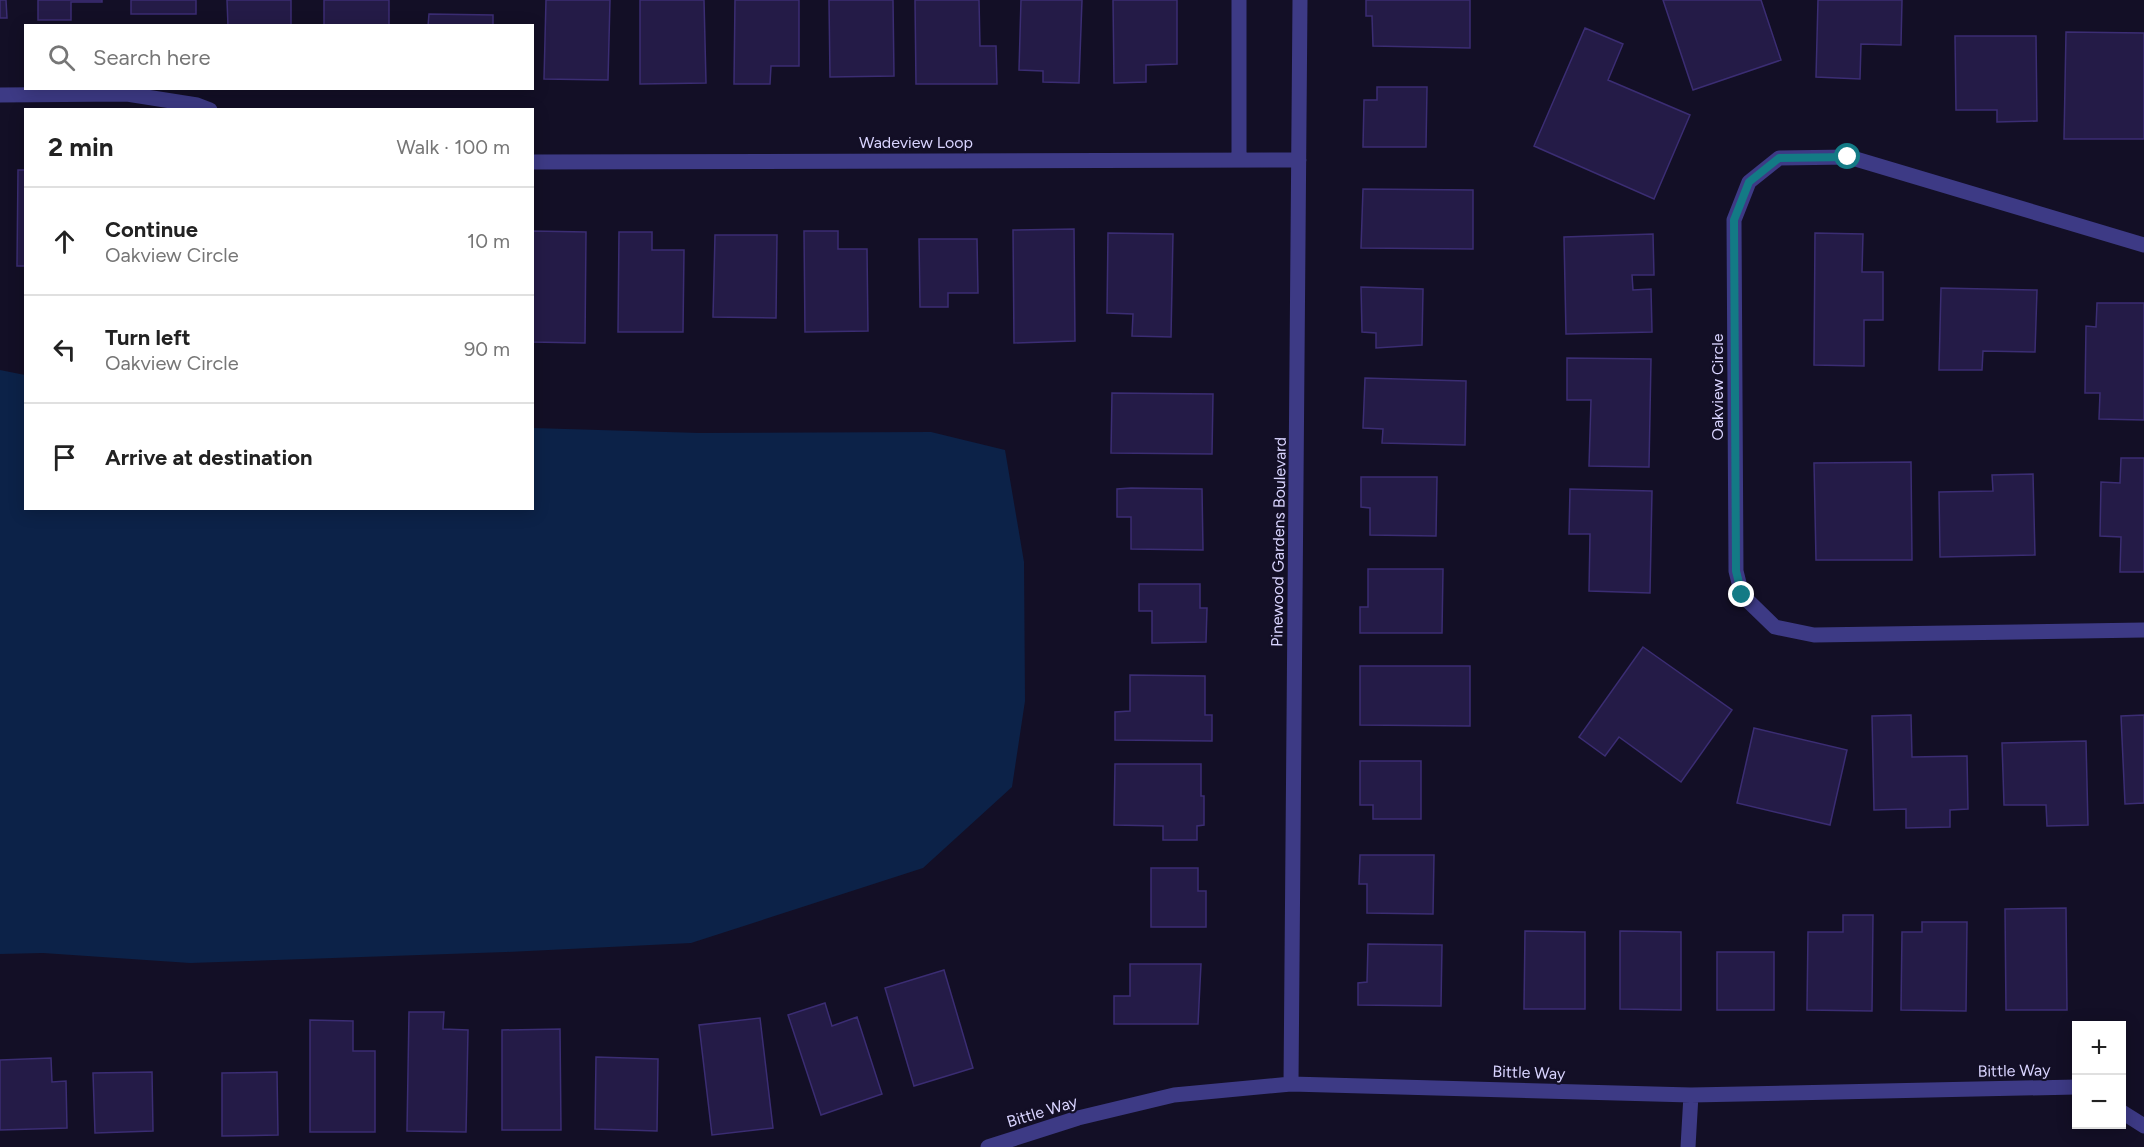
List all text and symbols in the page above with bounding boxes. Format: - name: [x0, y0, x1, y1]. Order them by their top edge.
- search box: [24, 24, 534, 90]
- icon: search: [45, 41, 78, 74]
- text: Search here: [93, 44, 211, 71]
- text: 2 min: [48, 131, 114, 163]
- street label: Wadeview Loop: [859, 133, 973, 152]
- text: Walk · 100 m: [396, 135, 510, 159]
- route start: [1834, 143, 1860, 169]
- text: Continue: [105, 216, 198, 243]
- icon: ahead: [48, 225, 81, 258]
- text: 10 m: [467, 229, 510, 253]
- text: Oakview Circle: [105, 243, 239, 267]
- text: Turn left: [105, 324, 191, 351]
- icon: left: [48, 333, 81, 366]
- street label: Oakview Circle: [1708, 333, 1727, 440]
- text: 90 m: [464, 337, 510, 361]
- text: Oakview Circle: [105, 351, 239, 375]
- street label: Pinewood Gardens Boulevard: [1267, 437, 1290, 647]
- icon: arrive: [48, 441, 81, 474]
- text: Arrive at destination: [105, 444, 313, 471]
- route end: [1728, 581, 1754, 607]
- map controls: [2072, 1021, 2126, 1129]
- button: +: [2072, 1021, 2126, 1075]
- street label: Bittle Way: [1977, 1060, 2051, 1081]
- street label: Bittle Way: [1492, 1062, 1566, 1083]
- button: −: [2072, 1075, 2126, 1129]
- street label: Bittle Way: [1004, 1092, 1080, 1131]

